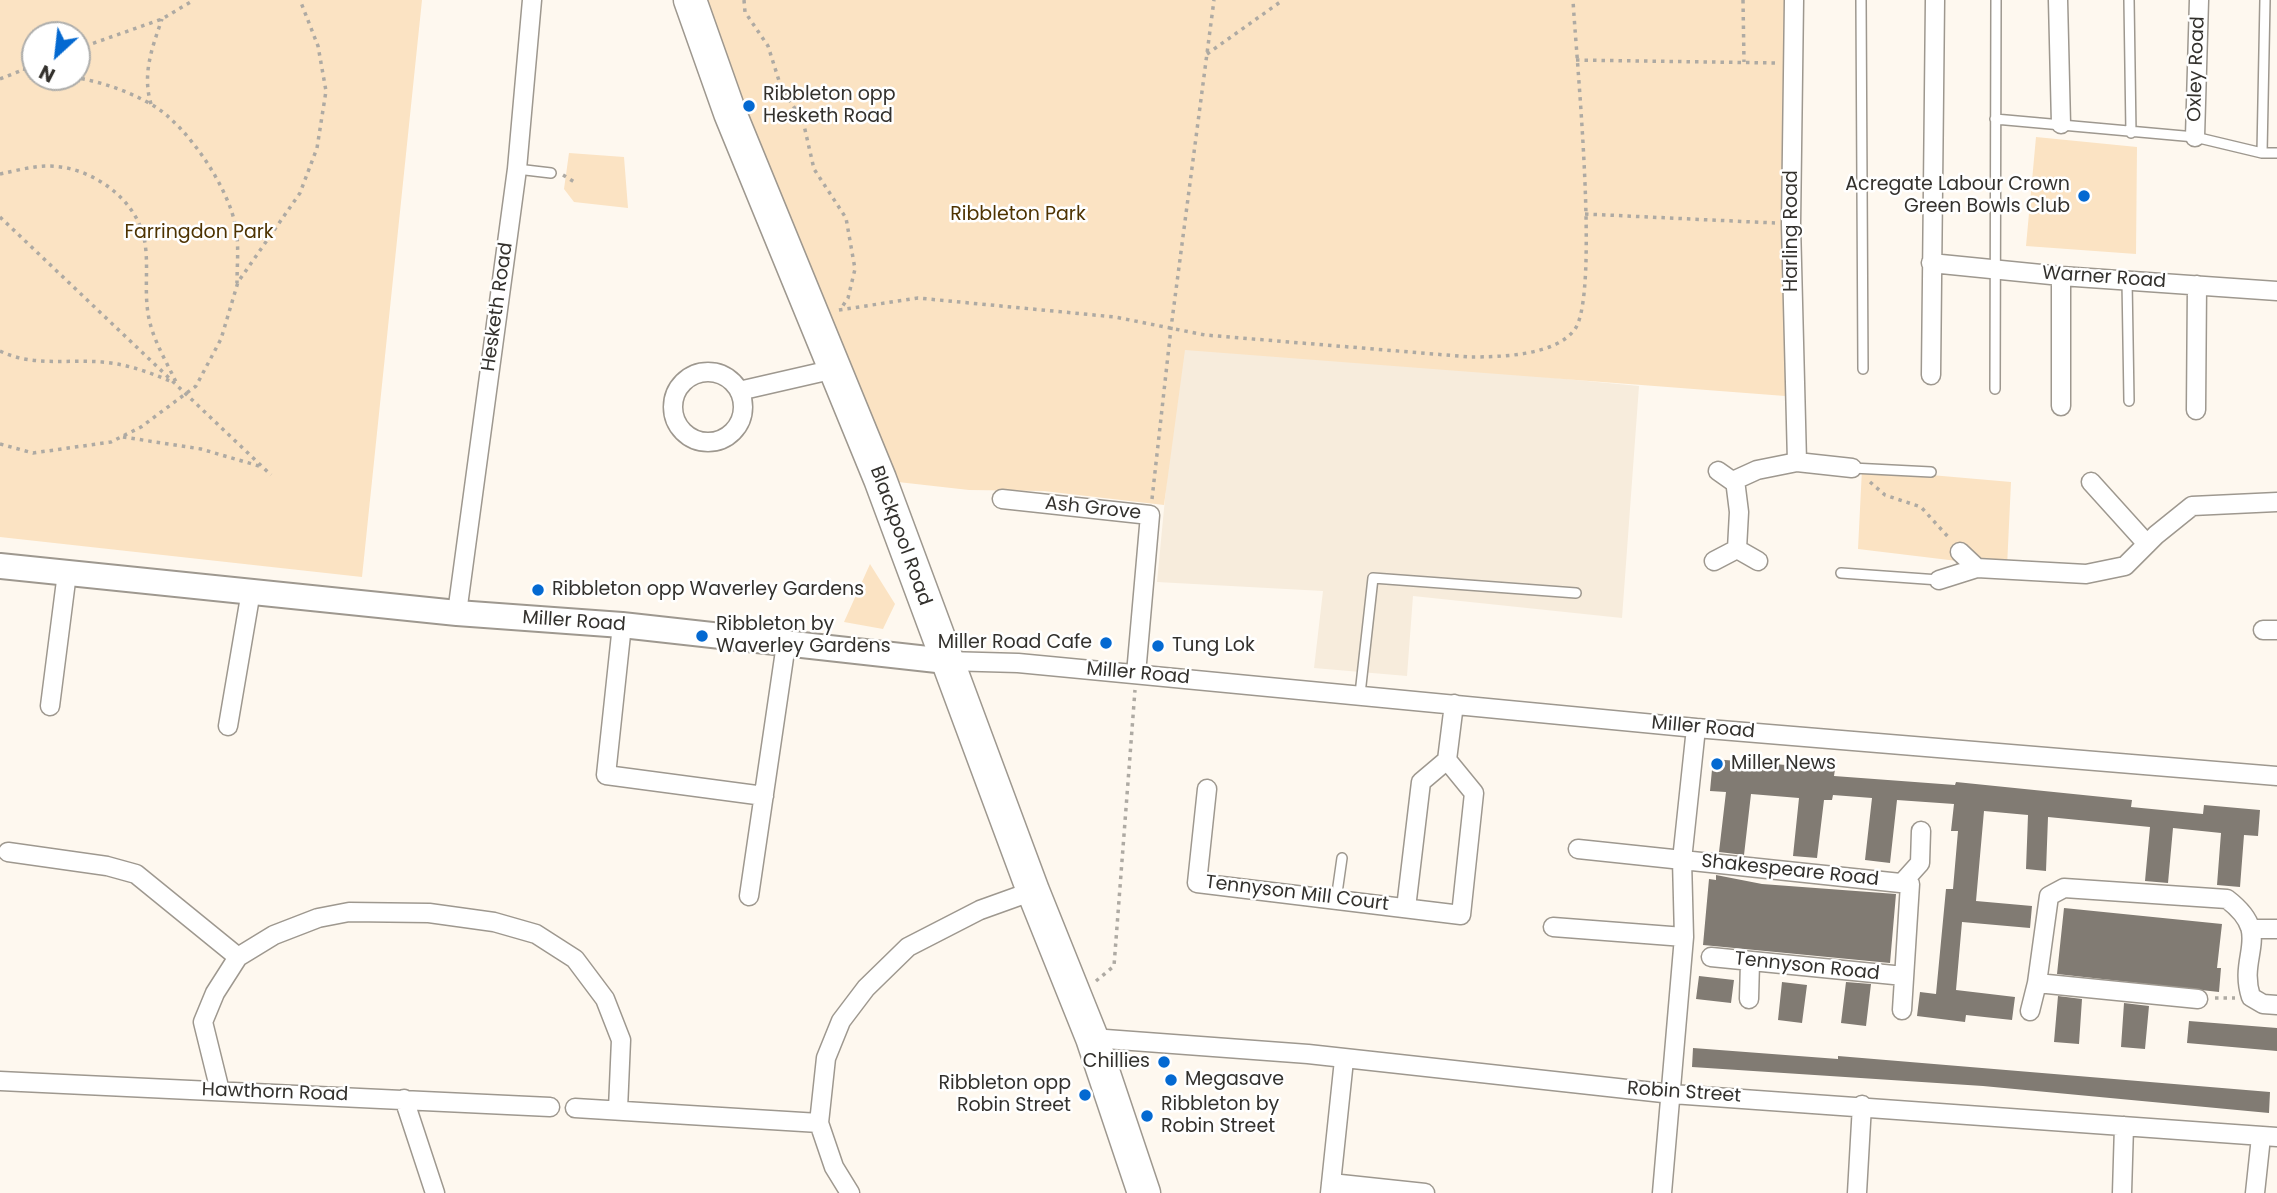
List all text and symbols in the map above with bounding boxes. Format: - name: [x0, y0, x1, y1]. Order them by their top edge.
- street label: Oxley Road: [2184, 16, 2210, 122]
- north arrow: [21, 21, 91, 91]
- text: N: [35, 58, 60, 89]
- place label: Ribbleton opp Hesketh Road: [763, 84, 896, 128]
- marker: Ribbleton opp Hesketh Road: [741, 98, 757, 114]
- street label: Harling Road: [1781, 170, 1803, 292]
- place label: Acregate Labour Crown Green Bowls Club: [1845, 174, 2070, 218]
- marker: Acregate Labour Crown Green Bowls Club: [2076, 188, 2092, 204]
- park label: Ribbleton Park: [950, 204, 1086, 226]
- park label: Farringdon Park: [124, 222, 274, 244]
- street label: Hesketh Road: [478, 241, 518, 373]
- street label: Warner Road: [2041, 262, 2167, 294]
- street label: Blackpool Road: [864, 463, 936, 609]
- street label: Ash Grove: [1044, 493, 1142, 525]
- place label: Ribbleton opp Waverley Gardens: [552, 579, 864, 601]
- marker: Ribbleton opp Waverley Gardens: [530, 582, 546, 598]
- street label: Miller Road: [521, 607, 627, 637]
- place label: Ribbleton by Waverley Gardens: [716, 614, 891, 658]
- marker: Ribbleton by Waverley Gardens: [694, 628, 710, 644]
- place label: Miller Road Cafe: [938, 632, 1092, 654]
- marker: Miller Road Cafe: [1098, 635, 1114, 651]
- place label: Tung Lok: [1172, 635, 1255, 657]
- marker: Tung Lok: [1150, 638, 1166, 654]
- street label: Miller Road: [1085, 658, 1191, 690]
- street label: Miller Road: [1650, 712, 1756, 744]
- place label: Miller News: [1731, 753, 1836, 775]
- marker: Miller News: [1709, 756, 1725, 772]
- street label: Shakespeare Road: [1700, 850, 1880, 892]
- street label: Tennyson Mill Court: [1204, 871, 1390, 917]
- street label: Tennyson Road: [1733, 948, 1881, 986]
- place label: Chillies: [1083, 1051, 1150, 1073]
- marker: Chillies: [1156, 1054, 1172, 1070]
- place label: Megasave: [1185, 1069, 1284, 1091]
- marker: Megasave: [1163, 1072, 1179, 1088]
- place label: Ribbleton opp Robin Street: [938, 1073, 1071, 1117]
- street label: Robin Street: [1626, 1078, 1742, 1108]
- street label: Hawthorn Road: [201, 1079, 349, 1107]
- marker: Ribbleton opp Robin Street: [1077, 1087, 1093, 1103]
- place label: Ribbleton by Robin Street: [1161, 1094, 1279, 1138]
- marker: Ribbleton by Robin Street: [1139, 1108, 1155, 1124]

